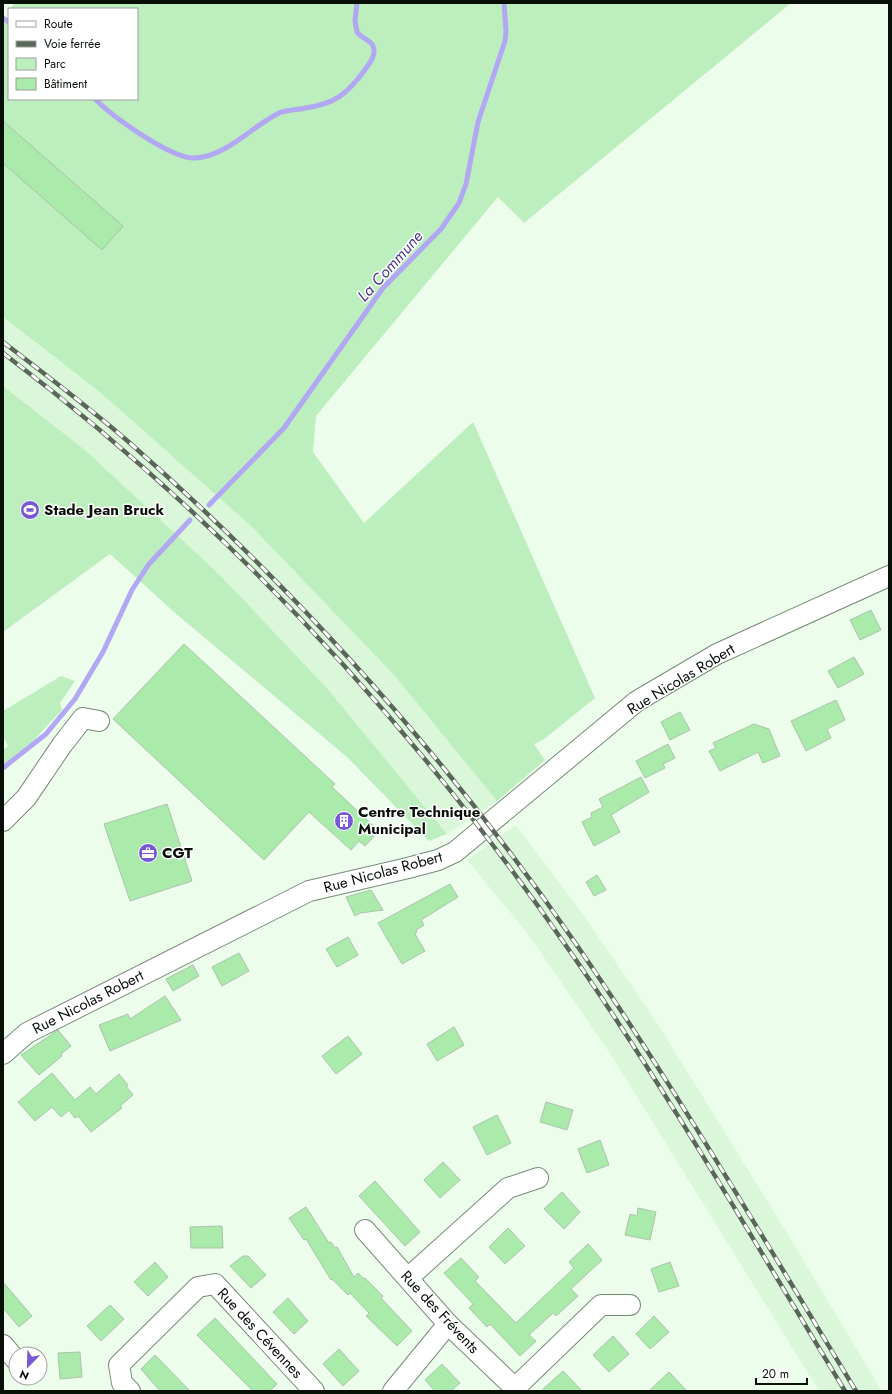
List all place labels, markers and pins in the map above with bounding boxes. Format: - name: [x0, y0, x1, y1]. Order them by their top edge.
- sports icon: Stade Jean Bruck: [19, 499, 41, 521]
- place label: Stade Jean Bruck: [44, 499, 164, 521]
- place label: Centre Technique Municipal: [358, 801, 481, 840]
- building icon: Centre Technique Municipal: [333, 810, 355, 832]
- office icon: CGT: [137, 842, 159, 864]
- place label: CGT: [162, 842, 193, 864]

